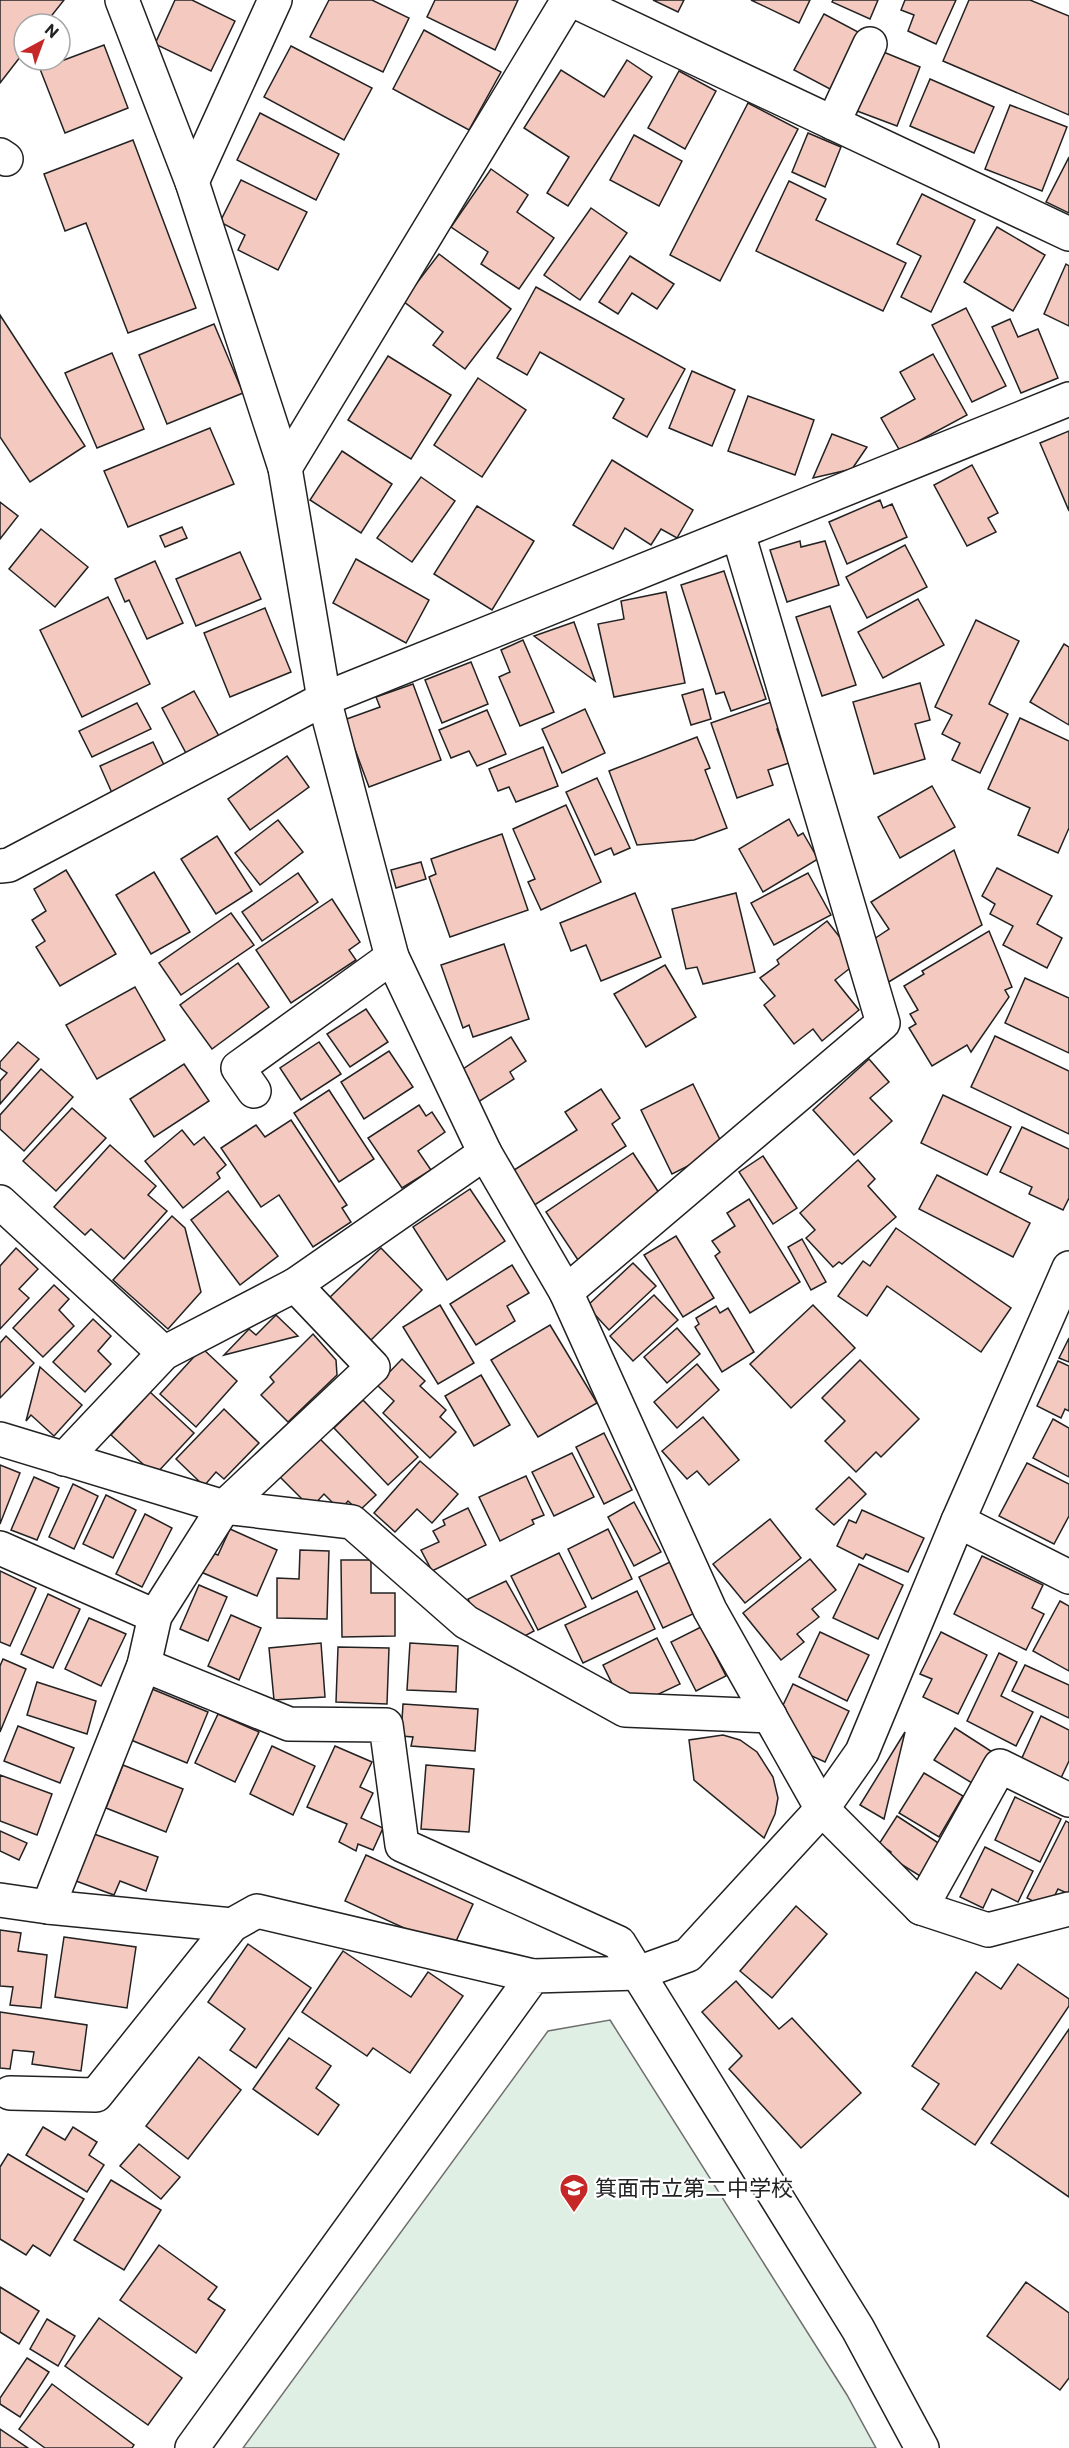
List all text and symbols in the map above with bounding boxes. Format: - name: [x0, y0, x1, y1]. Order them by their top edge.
- north arrow: [12, 12, 72, 72]
- text: N: [41, 19, 63, 41]
- school or university icon: 箕面市立第二中学校: [558, 2172, 590, 2214]
- place label: 箕面市立第二中学校: [595, 2174, 793, 2201]

